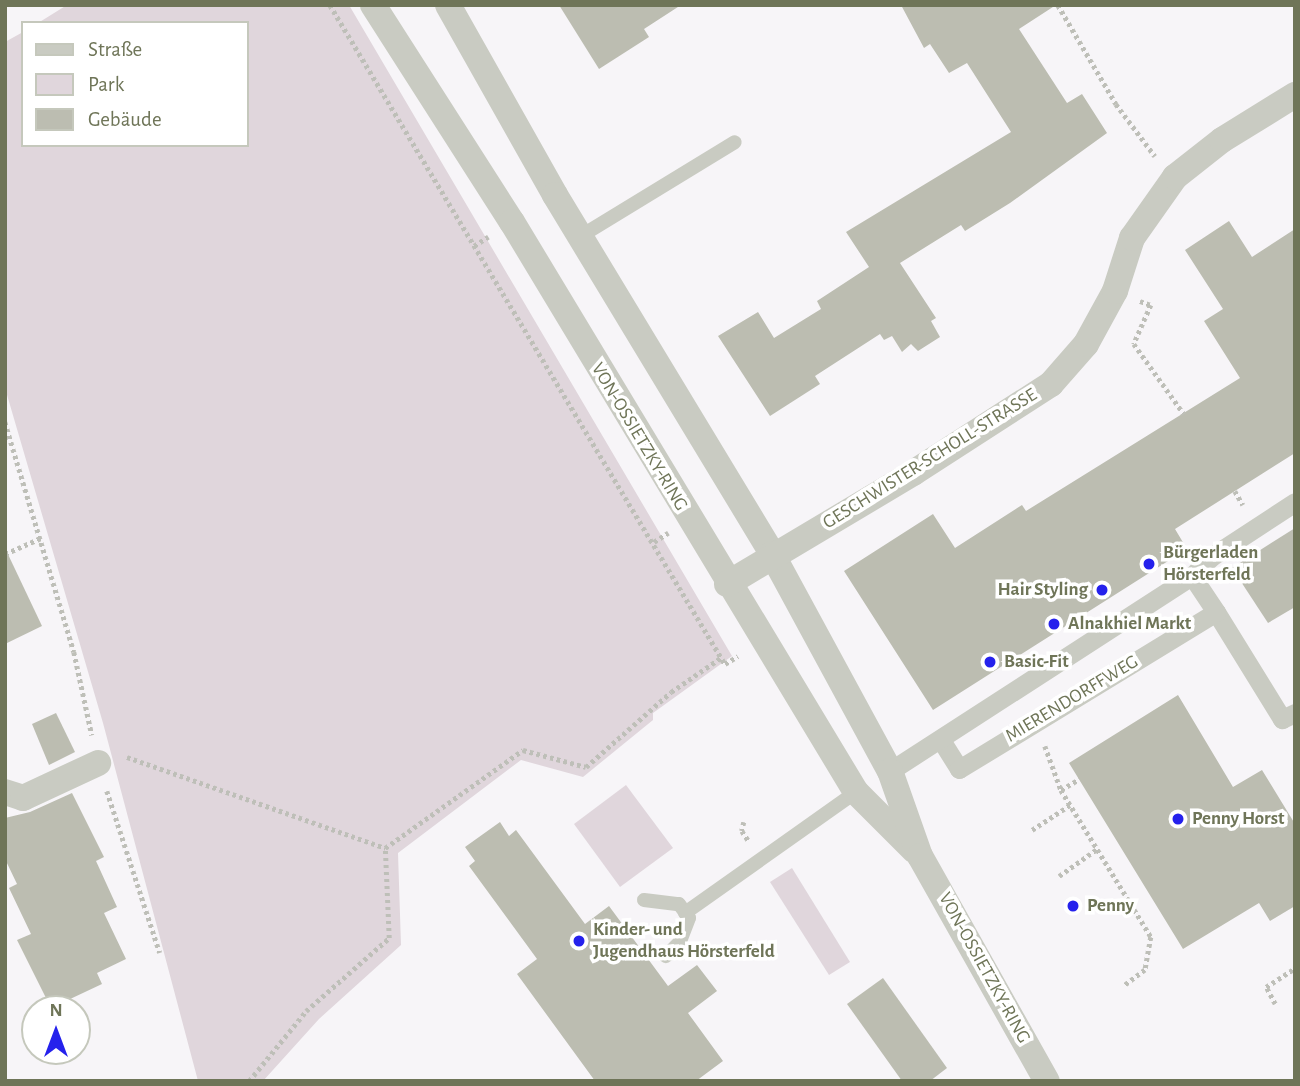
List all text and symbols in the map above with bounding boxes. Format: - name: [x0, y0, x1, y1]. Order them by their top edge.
- legend: [21, 21, 248, 147]
- text: Straße: [88, 39, 142, 60]
- text: Park: [88, 74, 124, 95]
- text: Gebäude: [88, 109, 162, 130]
- street label: VON-OSSIETZKY-RING: [586, 359, 692, 515]
- street label: GESCHWISTER-SCHOLL-STRASSE: [819, 384, 1041, 534]
- place label: Bürgerladen Hörsterfeld: [1163, 542, 1258, 586]
- marker: Bürgerladen Hörsterfeld: [1141, 556, 1157, 572]
- place label: Hair Styling: [998, 579, 1088, 601]
- marker: Hair Styling: [1094, 582, 1110, 598]
- place label: Alnakhiel Markt: [1068, 613, 1191, 635]
- marker: Alnakhiel Markt: [1046, 616, 1062, 632]
- street label: MIERENDORFFWEG: [1001, 650, 1143, 748]
- place label: Basic-Fit: [1004, 651, 1069, 673]
- marker: Basic-Fit: [982, 654, 998, 670]
- place label: Penny Horst: [1192, 808, 1284, 830]
- marker: Penny Horst: [1170, 811, 1186, 827]
- street label: VON-OSSIETZKY-RING: [933, 889, 1035, 1047]
- place label: Penny: [1087, 895, 1134, 917]
- marker: Penny: [1065, 898, 1081, 914]
- place label: Kinder- und Jugendhaus Hörsterfeld: [593, 919, 775, 963]
- marker: Kinder- und Jugendhaus Hörsterfeld: [571, 933, 587, 949]
- north arrow: [21, 995, 91, 1065]
- text: N: [49, 1001, 63, 1020]

